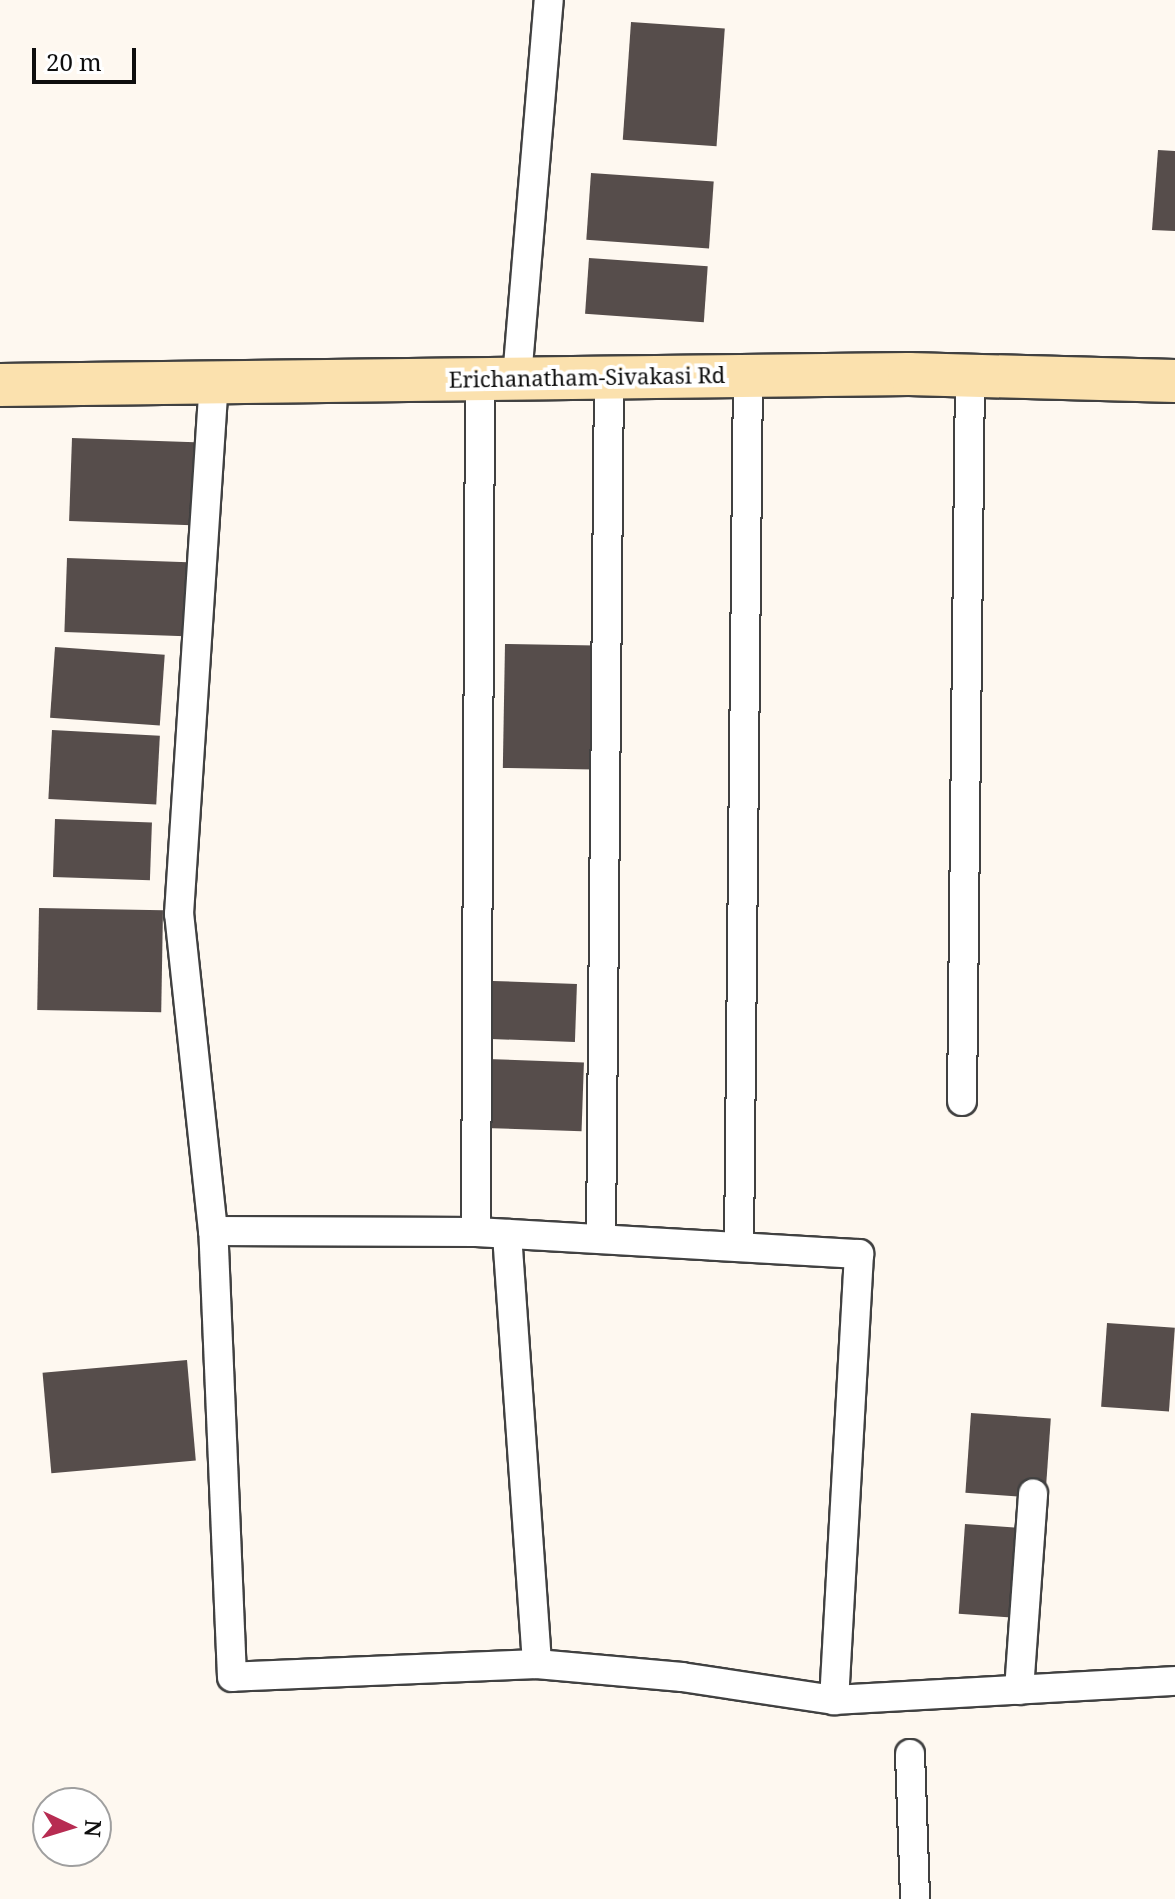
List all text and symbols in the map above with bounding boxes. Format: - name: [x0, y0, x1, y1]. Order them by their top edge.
- scale bar: [36, 32, 140, 82]
- text: 20 m: [46, 45, 102, 78]
- street label: Erichanatham-Sivakasi Rd: [448, 361, 726, 393]
- north arrow: [32, 1787, 112, 1867]
- text: N: [78, 1819, 110, 1838]

